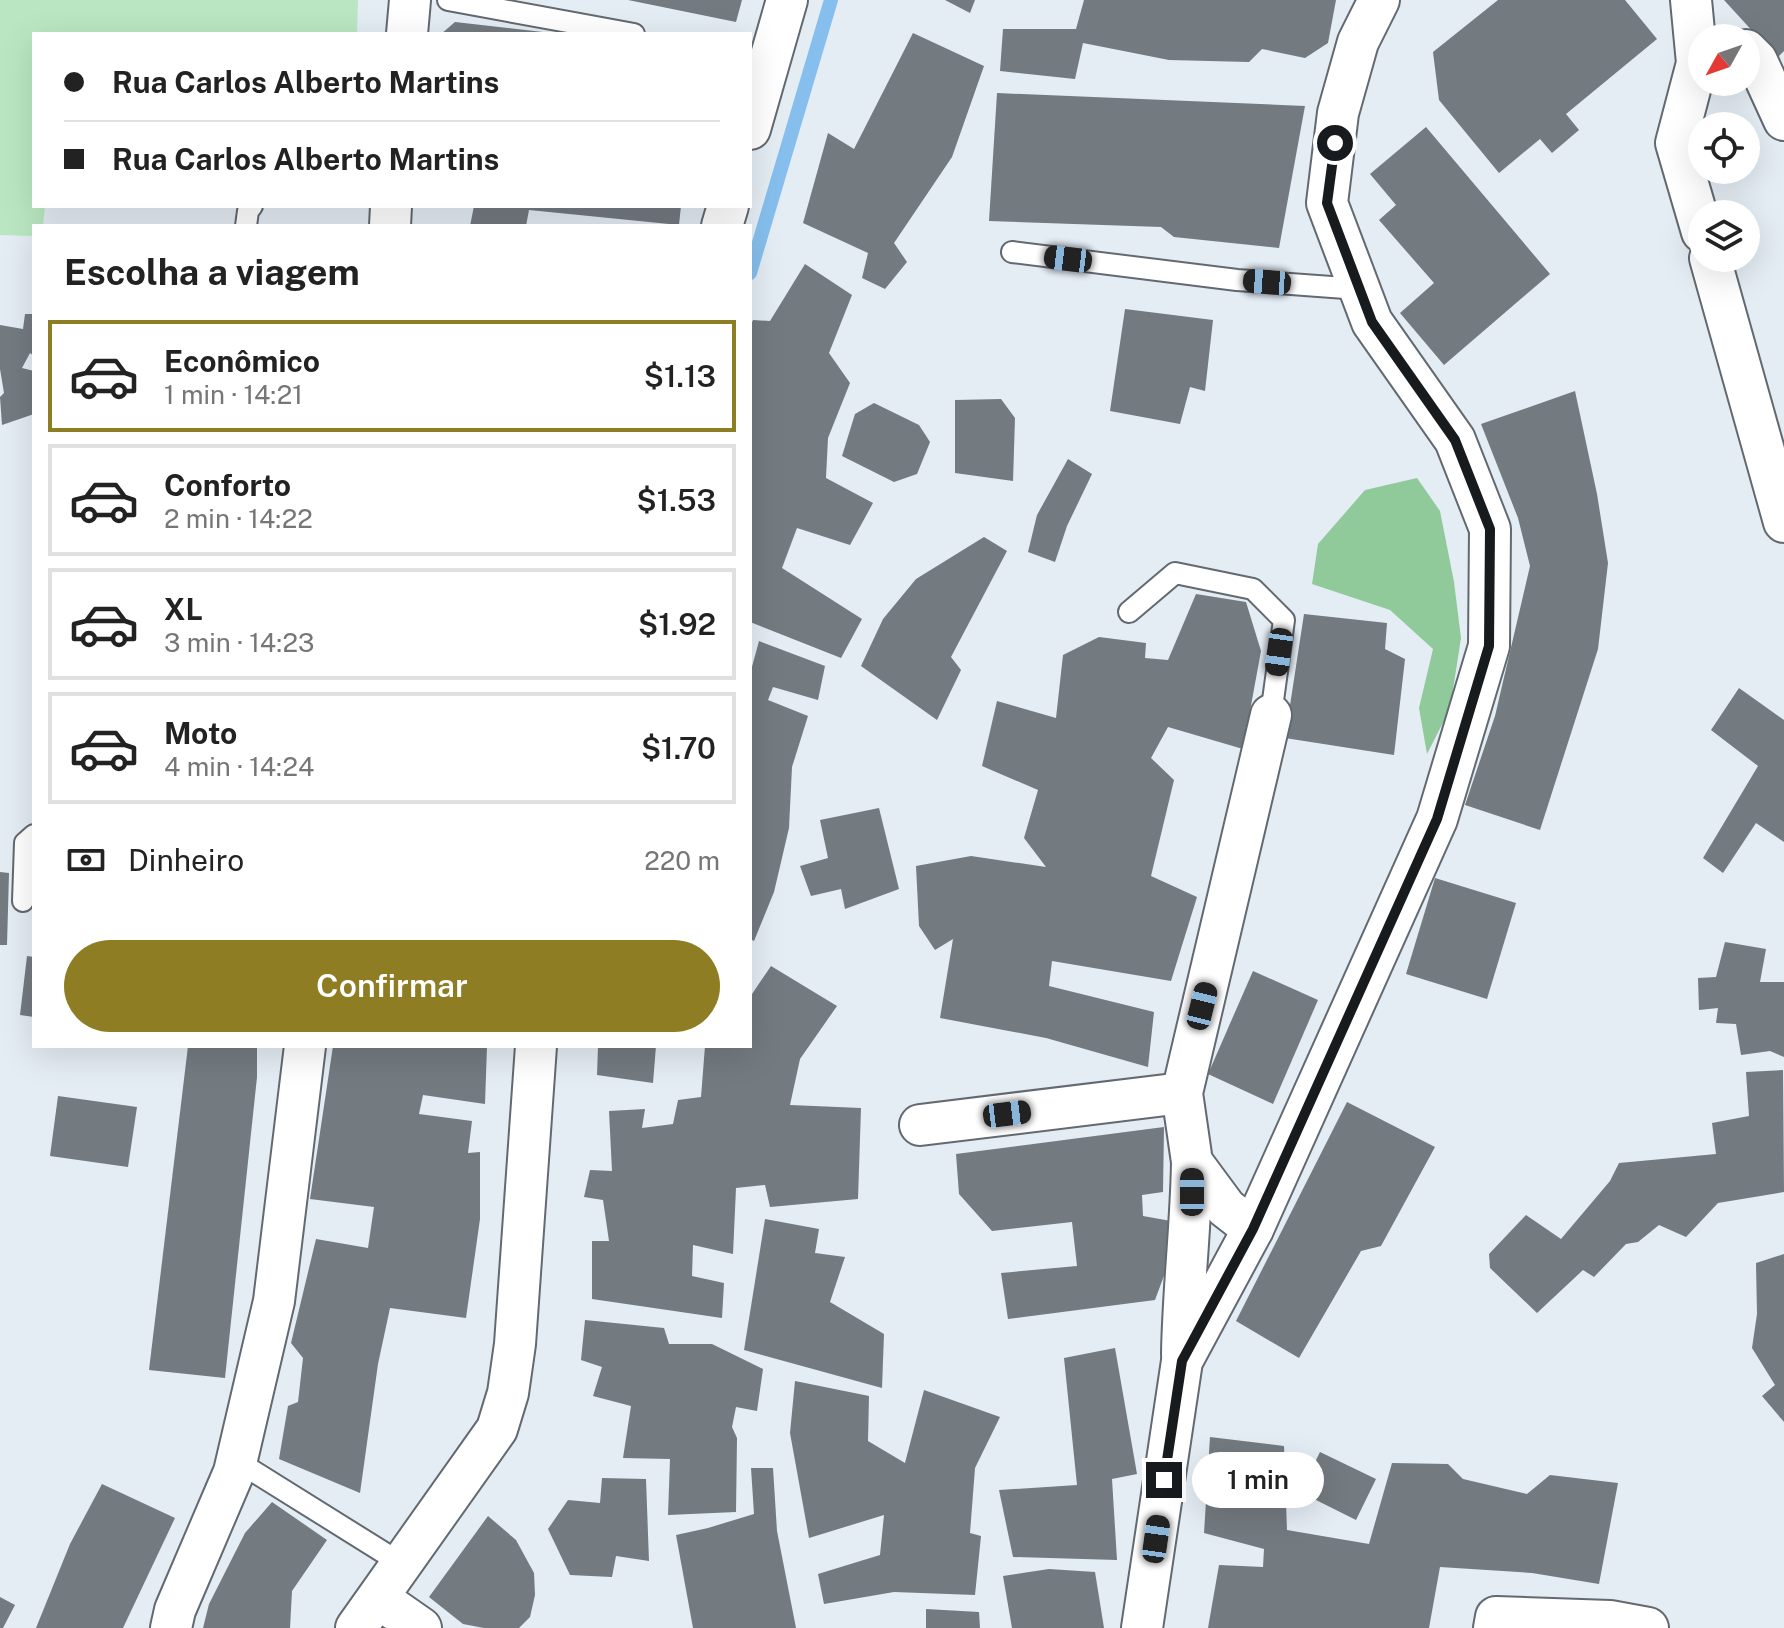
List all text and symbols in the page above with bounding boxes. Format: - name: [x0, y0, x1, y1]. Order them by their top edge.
- north arrow: [1688, 24, 1760, 96]
- map controls: [1688, 24, 1760, 272]
- text: Rua Carlos Alberto Martins: [112, 64, 499, 100]
- button: locate: [1688, 112, 1760, 184]
- route start: [1317, 125, 1353, 161]
- text: Rua Carlos Alberto Martins: [112, 141, 499, 177]
- button: layers: [1688, 200, 1760, 272]
- car: [1043, 244, 1093, 274]
- text: Escolha a viagem: [64, 251, 360, 293]
- car: [1242, 268, 1292, 296]
- icon: car: [68, 340, 140, 412]
- text: Econômico: [164, 343, 320, 379]
- text: $1.13: [644, 358, 716, 394]
- text: 1 min · 14:21: [164, 379, 303, 410]
- icon: car: [68, 464, 140, 536]
- text: Conforto: [164, 467, 291, 503]
- text: $1.53: [637, 482, 716, 518]
- text: 2 min · 14:22: [164, 503, 313, 534]
- icon: car: [68, 588, 140, 660]
- text: XL: [164, 591, 203, 627]
- text: $1.92: [638, 606, 716, 642]
- text: 3 min · 14:23: [164, 627, 314, 658]
- car: [1264, 627, 1294, 677]
- icon: car: [68, 712, 140, 784]
- text: Moto: [164, 715, 237, 751]
- text: $1.70: [641, 730, 716, 766]
- text: 4 min · 14:24: [164, 751, 314, 782]
- icon: cash: [64, 838, 108, 882]
- text: Dinheiro: [128, 842, 244, 878]
- text: 220 m: [644, 845, 720, 876]
- button: Confirmar: [64, 940, 720, 1032]
- car: [1185, 980, 1219, 1032]
- car: [982, 1099, 1032, 1129]
- car: [1180, 1168, 1204, 1216]
- callout: 1 min: [1192, 1452, 1324, 1508]
- route end: [1146, 1462, 1182, 1498]
- text: 1 min: [1227, 1464, 1289, 1495]
- car: [1141, 1514, 1171, 1564]

